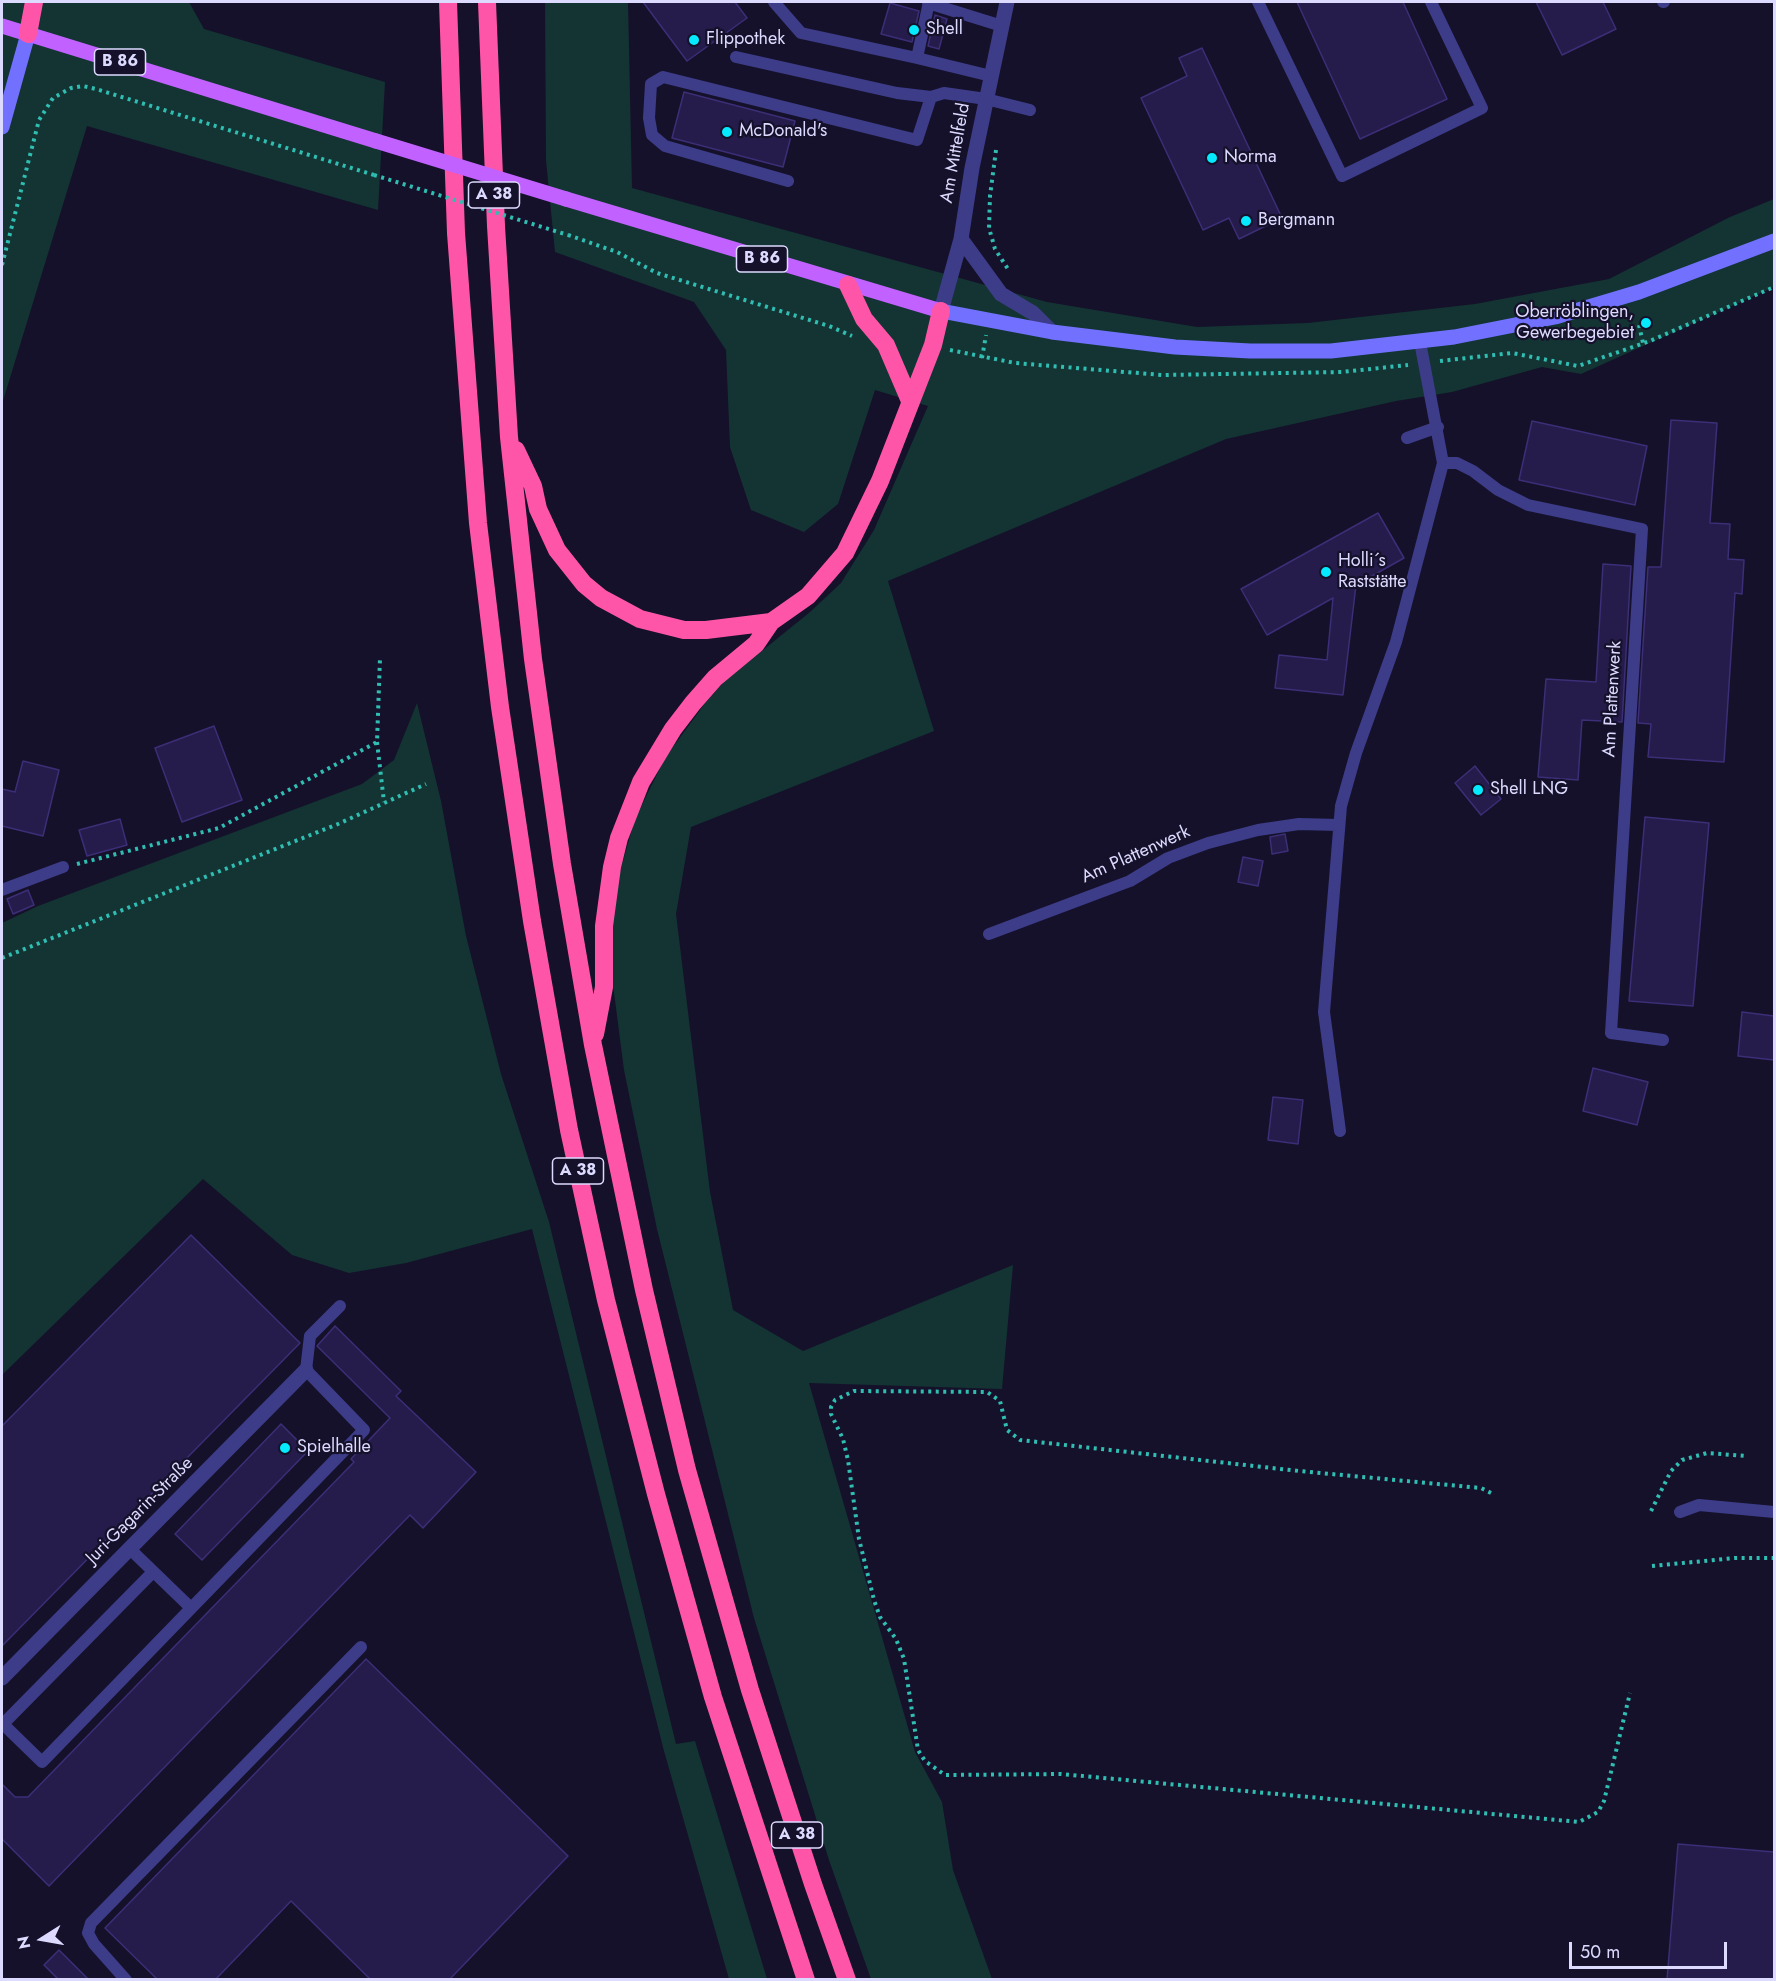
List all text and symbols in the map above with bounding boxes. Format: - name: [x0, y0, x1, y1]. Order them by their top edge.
- place label: Shell: [926, 19, 963, 41]
- marker: Shell: [907, 23, 921, 37]
- place label: Flippothek: [706, 29, 785, 51]
- marker: Flippothek: [687, 33, 701, 47]
- road number: B 86: [94, 49, 146, 75]
- street label: Am Mittelfeld: [937, 101, 975, 205]
- place label: McDonald's: [739, 121, 827, 143]
- marker: McDonald's: [720, 125, 734, 139]
- place label: Norma: [1224, 147, 1277, 169]
- marker: Norma: [1205, 151, 1219, 165]
- road number: A 38: [468, 182, 520, 208]
- place label: Bergmann: [1258, 210, 1335, 232]
- marker: Bergmann: [1239, 214, 1253, 228]
- road number: B 86: [736, 246, 788, 272]
- place label: Oberröblingen, Gewerbegebiet: [1515, 302, 1634, 344]
- marker: Oberröblingen, Gewerbegebiet: [1639, 316, 1653, 330]
- place label: Holli´s Raststätte: [1338, 551, 1407, 594]
- marker: Holli´s Raststätte: [1319, 565, 1333, 579]
- street label: Am Plattenwerk: [1599, 640, 1627, 758]
- place label: Shell LNG: [1490, 779, 1568, 801]
- marker: Shell LNG: [1471, 783, 1485, 797]
- street label: Am Plattenwerk: [1078, 821, 1194, 889]
- road number: A 38: [552, 1158, 604, 1184]
- place label: Spielhalle: [297, 1437, 371, 1459]
- marker: Spielhalle: [278, 1441, 292, 1455]
- street label: Juri-Gagarin-Straße: [82, 1453, 198, 1569]
- road number: A 38: [772, 1822, 822, 1848]
- north arrow: [12, 1909, 72, 1969]
- scale bar: [1572, 1930, 1730, 1968]
- text: N: [11, 1934, 36, 1951]
- text: 50 m: [1580, 1939, 1620, 1965]

